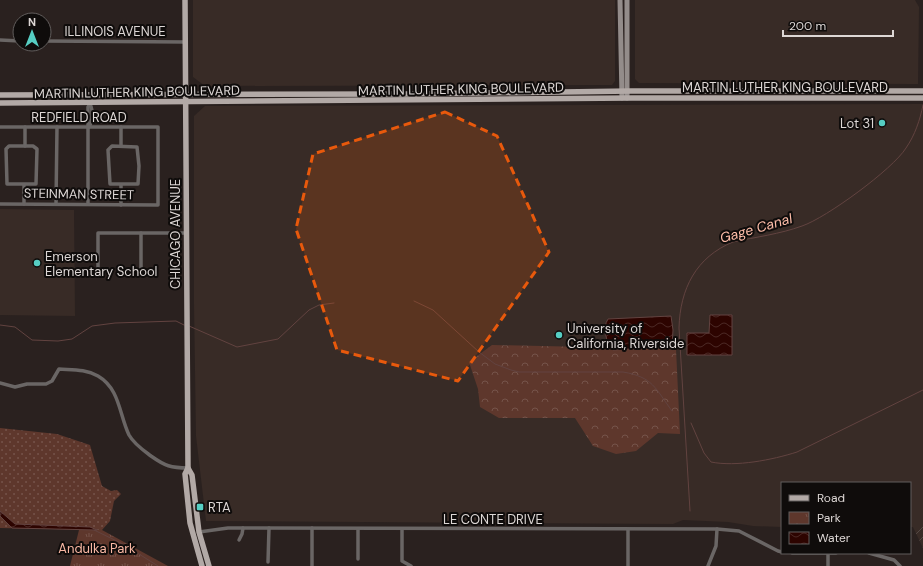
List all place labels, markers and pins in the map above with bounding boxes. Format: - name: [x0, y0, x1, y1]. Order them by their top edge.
- place label: Lot 31: [840, 115, 874, 132]
- marker: Lot 31: [877, 118, 887, 128]
- place label: Emerson Elementary School: [45, 248, 158, 280]
- marker: Emerson Elementary School: [32, 258, 42, 268]
- place label: University of California, Riverside: [567, 320, 684, 352]
- marker: University of California, Riverside: [554, 330, 564, 340]
- place label: RTA: [208, 499, 231, 516]
- marker: RTA: [195, 502, 205, 512]

